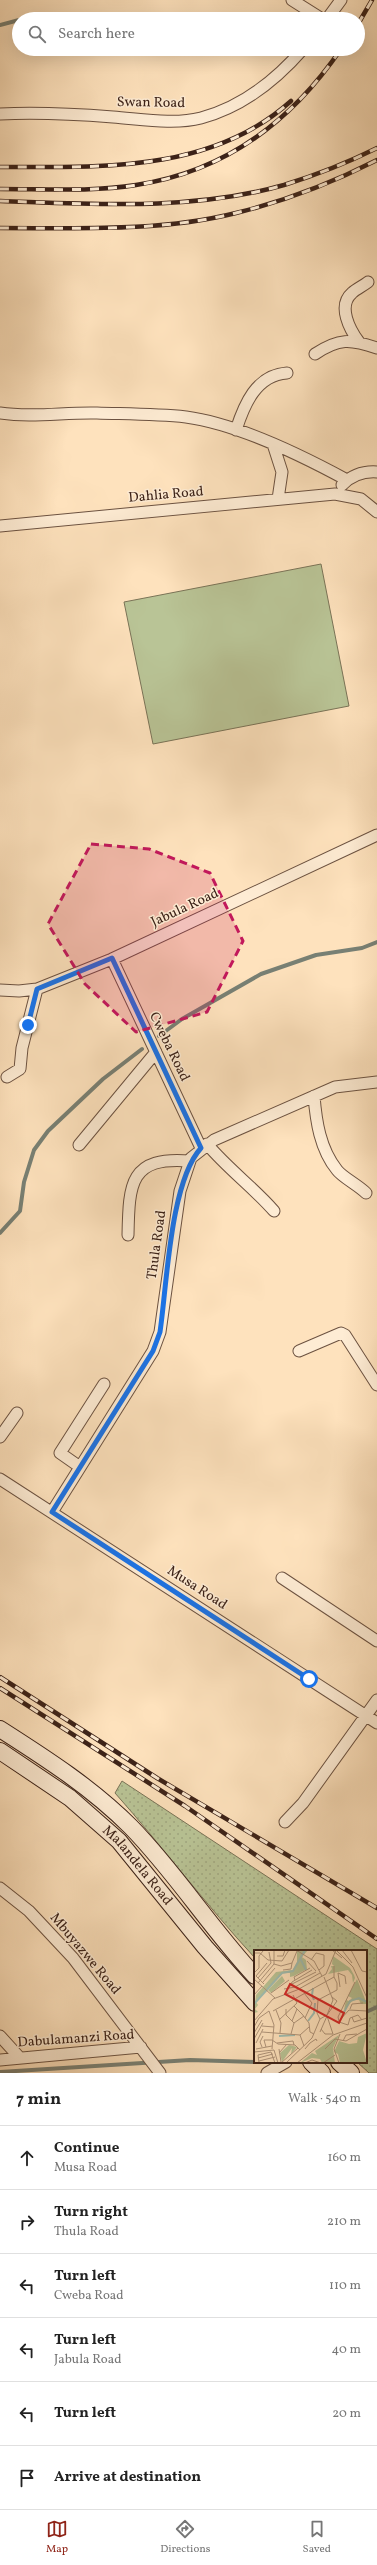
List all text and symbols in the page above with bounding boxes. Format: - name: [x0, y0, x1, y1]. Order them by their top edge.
- search box: [12, 12, 365, 56]
- icon: search: [26, 23, 48, 45]
- text: Search here: [58, 24, 135, 45]
- street label: Swan Road: [117, 93, 185, 113]
- street label: Dahlia Road: [128, 482, 204, 508]
- street label: Jabula Road: [148, 884, 222, 932]
- street label: Cweba Road: [144, 1009, 194, 1085]
- route end: [19, 1016, 37, 1034]
- street label: Thula Road: [143, 1209, 171, 1281]
- street label: Musa Road: [163, 1562, 231, 1615]
- route start: [300, 1670, 318, 1688]
- street label: Malandela Road: [98, 1821, 177, 1909]
- street label: Mbuyazwe Road: [45, 1909, 125, 1999]
- inset map: [254, 1950, 367, 2063]
- street label: Dabulamanzi Road: [17, 2025, 135, 2053]
- text: 7 min: [16, 2088, 61, 2111]
- text: Walk · 540 m: [288, 2090, 361, 2108]
- text: Continue: [54, 2138, 119, 2159]
- icon: ahead: [16, 2147, 38, 2169]
- text: 160 m: [327, 2149, 361, 2167]
- text: Musa Road: [54, 2159, 117, 2177]
- text: Turn right: [54, 2202, 128, 2223]
- icon: right: [16, 2211, 38, 2233]
- text: 210 m: [327, 2213, 361, 2231]
- text: Thula Road: [54, 2223, 119, 2241]
- text: Turn left: [54, 2266, 116, 2287]
- icon: left: [16, 2275, 38, 2297]
- text: 110 m: [329, 2277, 361, 2295]
- text: Cweba Road: [54, 2287, 124, 2305]
- text: Turn left: [54, 2330, 116, 2351]
- icon: left: [16, 2339, 38, 2361]
- text: 40 m: [332, 2341, 361, 2359]
- text: Jabula Road: [54, 2351, 122, 2369]
- icon: left: [16, 2403, 38, 2425]
- text: Turn left: [54, 2403, 116, 2424]
- text: 20 m: [332, 2405, 361, 2423]
- icon: arrive: [16, 2467, 38, 2489]
- text: Arrive at destination: [54, 2467, 201, 2488]
- tab: Map: [46, 2518, 68, 2557]
- tab: Directions: [160, 2518, 211, 2557]
- tab: Saved: [303, 2518, 331, 2557]

